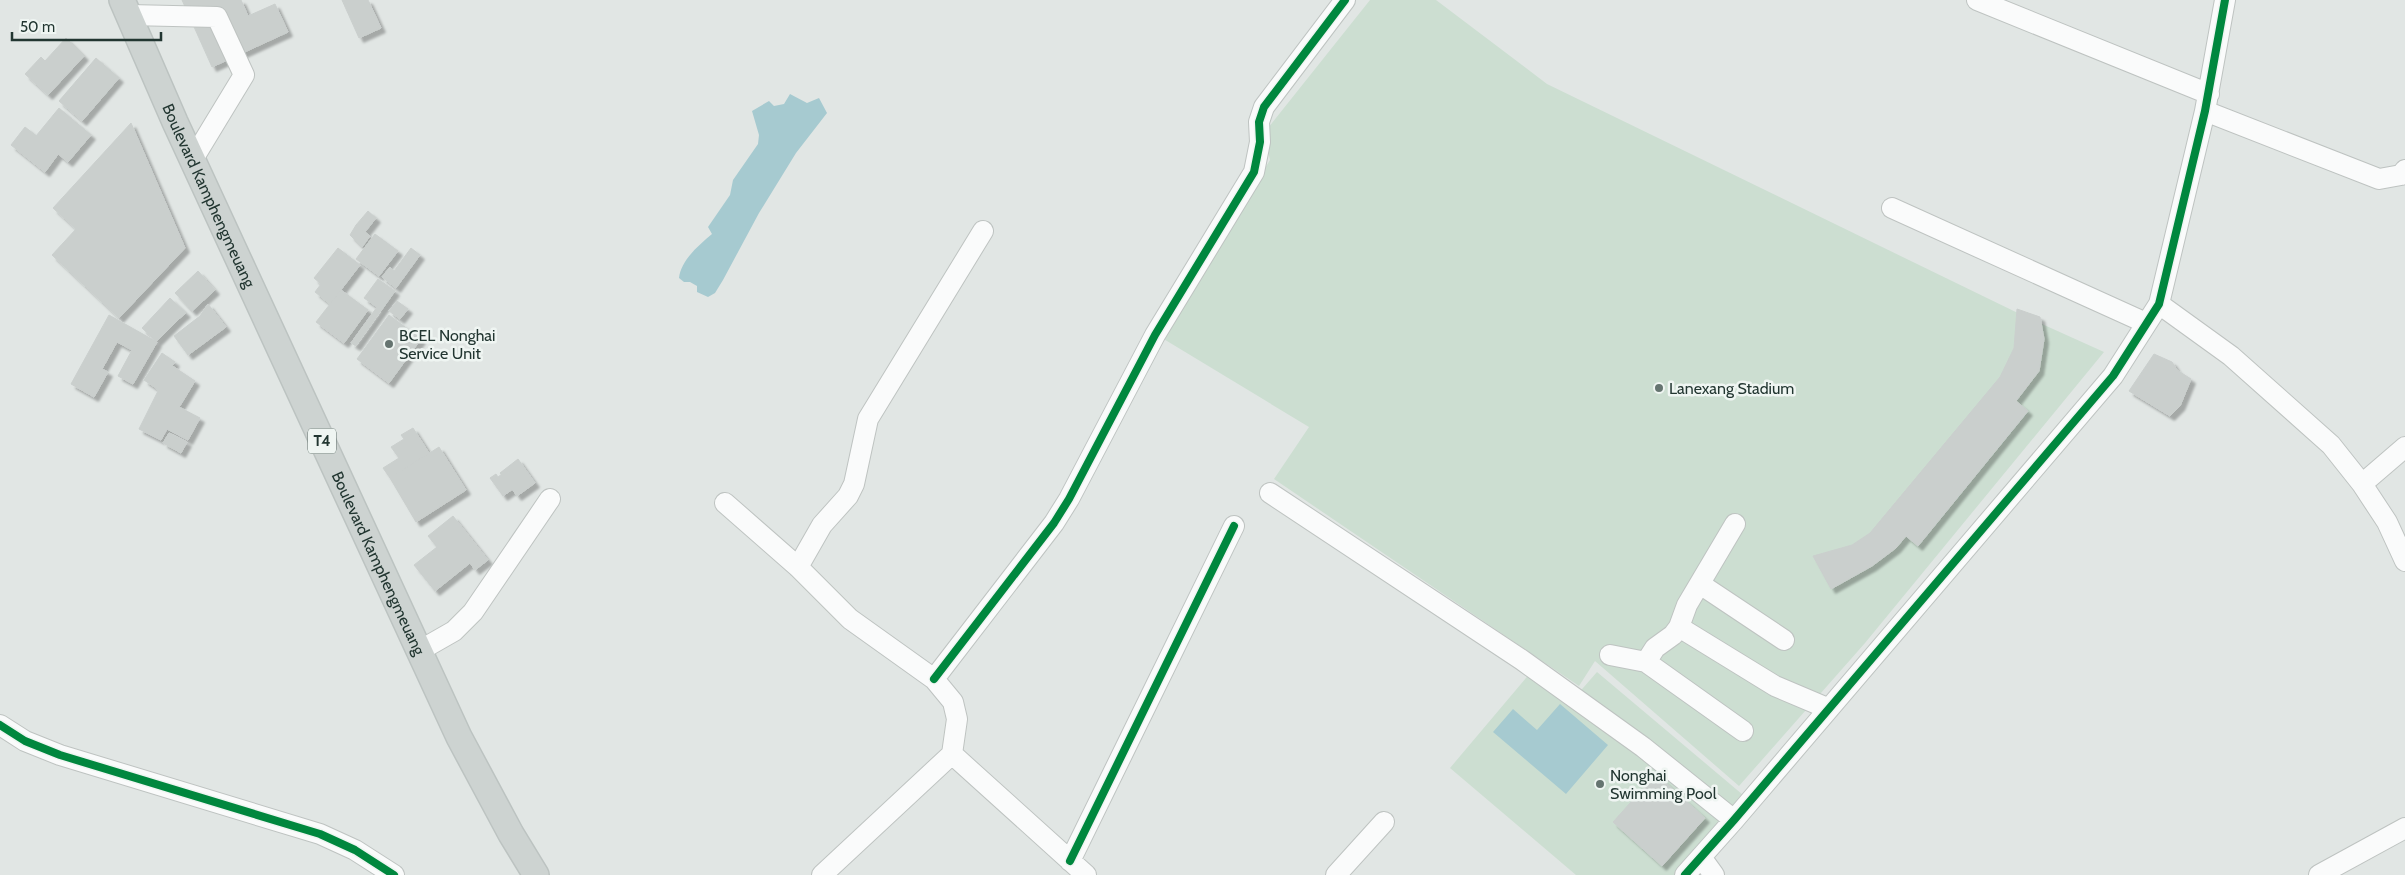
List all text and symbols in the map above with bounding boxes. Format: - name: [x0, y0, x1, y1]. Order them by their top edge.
- scale bar: [12, 10, 161, 42]
- text: 50 m: [20, 18, 55, 36]
- street label: Boulevard Kamphengmeuang: [159, 101, 260, 291]
- place label: BCEL Nonghai Service Unit: [399, 326, 495, 363]
- marker: BCEL Nonghai Service Unit: [383, 338, 395, 350]
- place label: Lanexang Stadium: [1669, 379, 1794, 398]
- marker: Lanexang Stadium: [1653, 382, 1665, 394]
- road number: T4: [308, 428, 336, 454]
- street label: Boulevard Kamphengmeuang: [328, 468, 430, 659]
- place label: Nonghai Swimming Pool: [1610, 766, 1717, 803]
- marker: Nonghai Swimming Pool: [1594, 778, 1606, 790]

